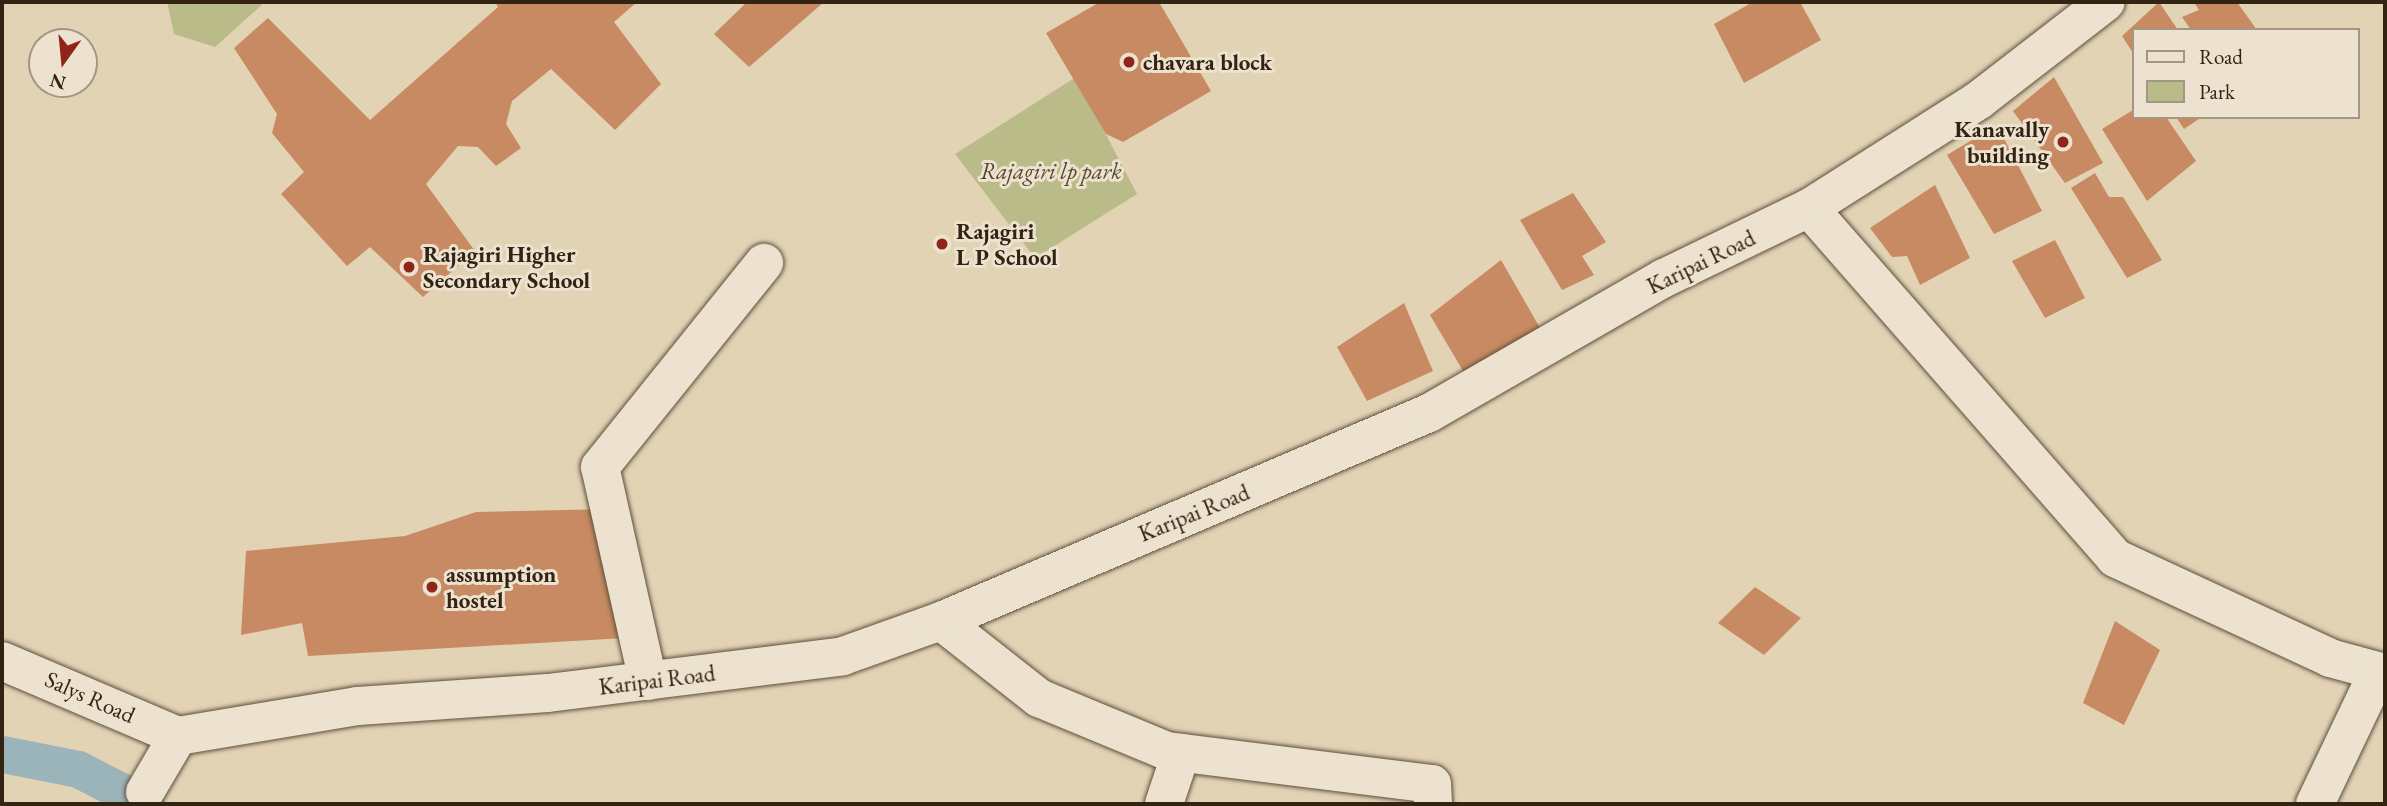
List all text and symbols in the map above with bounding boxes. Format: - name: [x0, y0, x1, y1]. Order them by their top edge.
- north arrow: [28, 28, 98, 98]
- legend: [2132, 28, 2359, 119]
- text: Road: [2199, 43, 2243, 70]
- place label: chavara block: [1143, 48, 1272, 76]
- marker: chavara block: [1121, 54, 1137, 70]
- text: N: [47, 68, 69, 96]
- text: Park: [2199, 78, 2235, 105]
- place label: Kanavally building: [1954, 115, 2049, 169]
- marker: Kanavally building: [2055, 134, 2071, 150]
- park label: Rajagiri lp park: [980, 157, 1122, 185]
- place label: Rajagiri L P School: [956, 217, 1057, 271]
- street label: Karipai Road: [1642, 224, 1760, 300]
- marker: Rajagiri L P School: [934, 236, 950, 252]
- place label: Rajagiri Higher Secondary School: [423, 240, 590, 294]
- marker: Rajagiri Higher Secondary School: [401, 259, 417, 275]
- street label: Karipai Road: [1135, 478, 1253, 548]
- place label: assumption hostel: [446, 560, 556, 614]
- marker: assumption hostel: [424, 579, 440, 595]
- street label: Karipai Road: [597, 659, 717, 701]
- street label: Salys Road: [41, 665, 139, 729]

